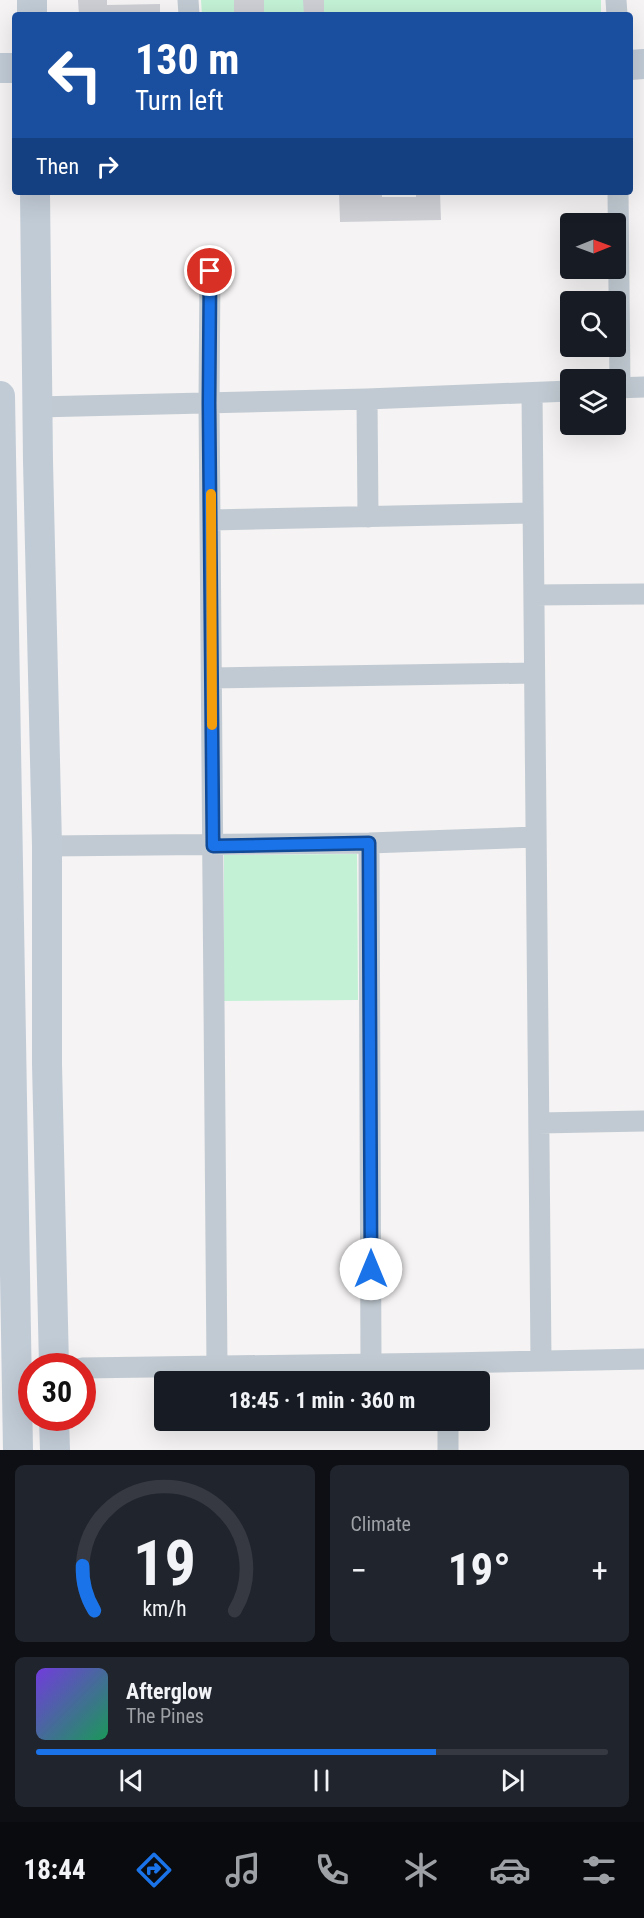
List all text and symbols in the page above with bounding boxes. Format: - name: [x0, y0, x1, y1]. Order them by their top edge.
- text: 130 m: [135, 35, 240, 84]
- icon: left: [36, 36, 114, 114]
- text: Turn left: [135, 85, 224, 117]
- icon: right: [91, 150, 124, 183]
- text: Then: [36, 154, 79, 179]
- north arrow: [560, 213, 626, 279]
- map controls: [560, 213, 626, 435]
- pin: [184, 245, 235, 296]
- icon: arrive: [193, 254, 226, 287]
- button: search: [560, 291, 626, 357]
- button: layers: [560, 369, 626, 435]
- position arrow: [339, 1237, 403, 1301]
- speed limit sign: 30: [18, 1353, 96, 1431]
- text: 18:45 · 1 min · 360 m: [229, 1388, 415, 1413]
- text: Climate: [351, 1512, 411, 1536]
- text: 19: [133, 1527, 196, 1600]
- text: 19°: [448, 1543, 511, 1596]
- text: −: [351, 1551, 367, 1590]
- text: +: [592, 1551, 608, 1590]
- text: km/h: [143, 1596, 187, 1621]
- text: Afterglow: [126, 1679, 212, 1704]
- text: The Pines: [126, 1704, 204, 1728]
- icon: previous: [115, 1764, 148, 1797]
- icon: pause: [305, 1764, 338, 1797]
- icon: next: [496, 1764, 529, 1797]
- icon: directions: [133, 1849, 175, 1891]
- icon: music: [222, 1849, 264, 1891]
- icon: phone: [311, 1849, 353, 1891]
- icon: climate: [400, 1849, 442, 1891]
- icon: car: [489, 1849, 531, 1891]
- icon: filters: [578, 1849, 620, 1891]
- text: 18:44: [24, 1854, 86, 1886]

